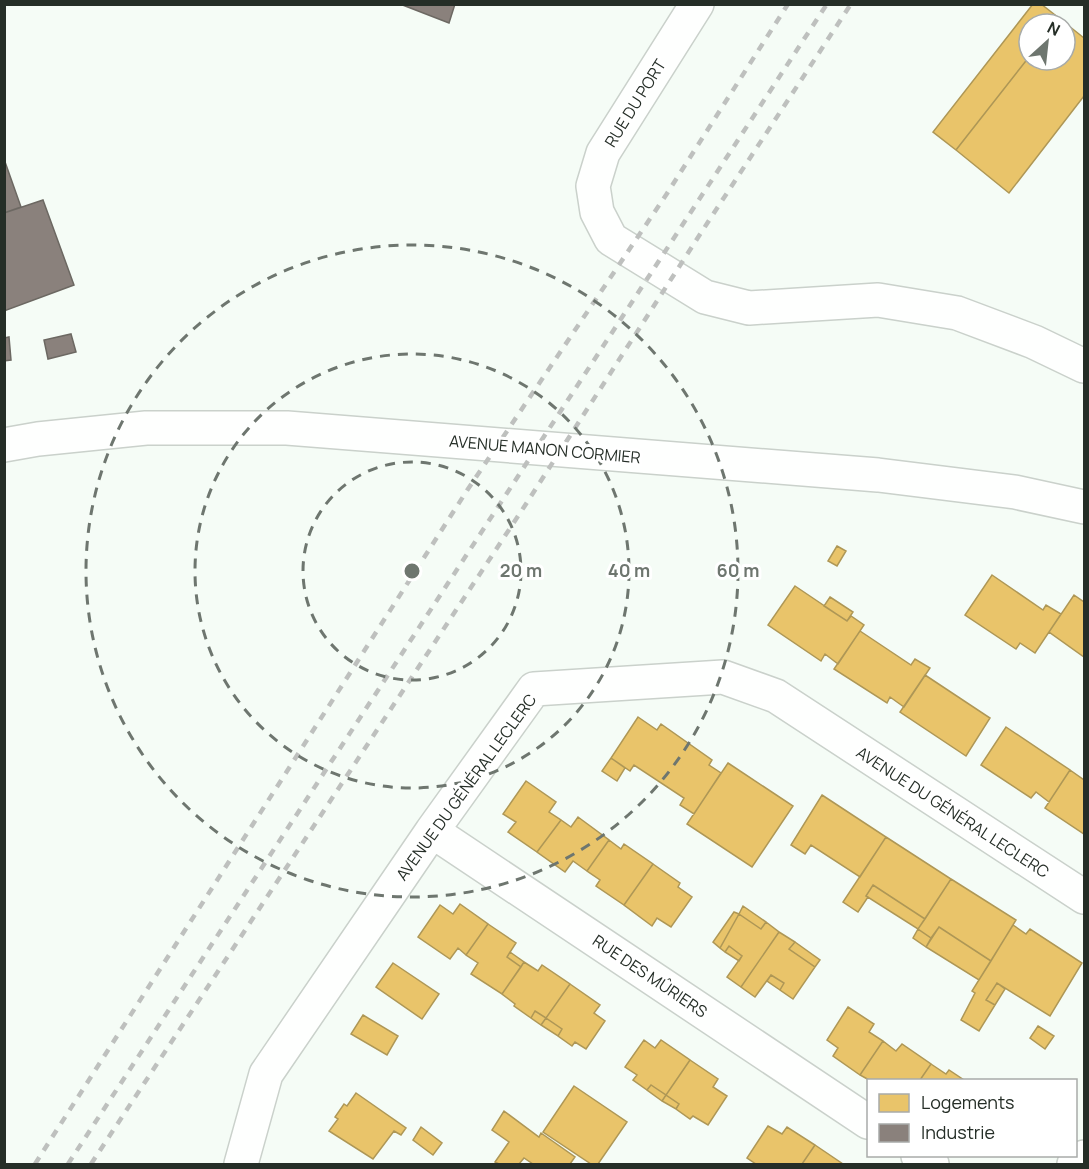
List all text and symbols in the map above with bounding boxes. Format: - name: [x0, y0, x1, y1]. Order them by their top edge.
- north arrow: [1017, 12, 1077, 72]
- text: N: [1044, 16, 1064, 41]
- street label: RUE DU PORT: [599, 55, 671, 151]
- street label: AVENUE MANON CORMIER: [448, 430, 642, 468]
- text: 20 m: [500, 558, 542, 582]
- text: 40 m: [608, 558, 650, 582]
- text: 60 m: [717, 558, 759, 582]
- centre of rings: [402, 561, 422, 581]
- street label: AVENUE DU GÉNÉRAL LECLERC: [391, 689, 541, 885]
- street label: AVENUE DU GÉNÉRAL LECLERC: [852, 741, 1054, 883]
- street label: RUE DES MÛRIERS: [588, 929, 712, 1023]
- legend: [867, 1079, 1077, 1157]
- text: Logements: [921, 1090, 1015, 1114]
- text: Industrie: [921, 1120, 995, 1144]

